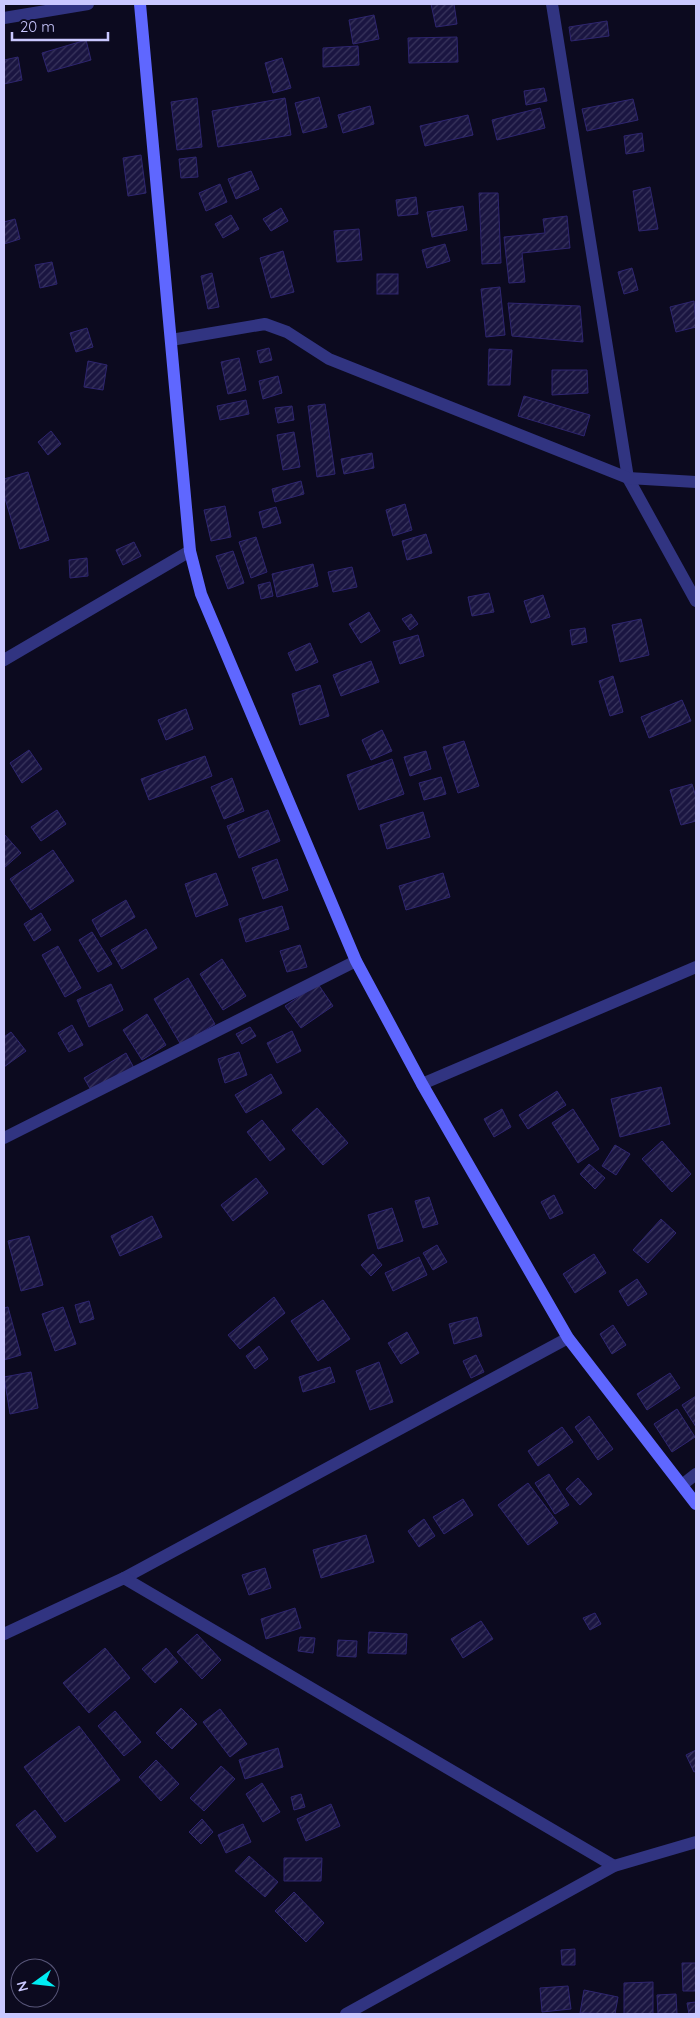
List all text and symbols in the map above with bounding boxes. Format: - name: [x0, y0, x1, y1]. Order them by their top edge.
- scale bar: [12, 10, 109, 42]
- text: 20 m: [20, 17, 55, 36]
- north arrow: [10, 1958, 60, 2008]
- text: N: [12, 1979, 32, 1994]

